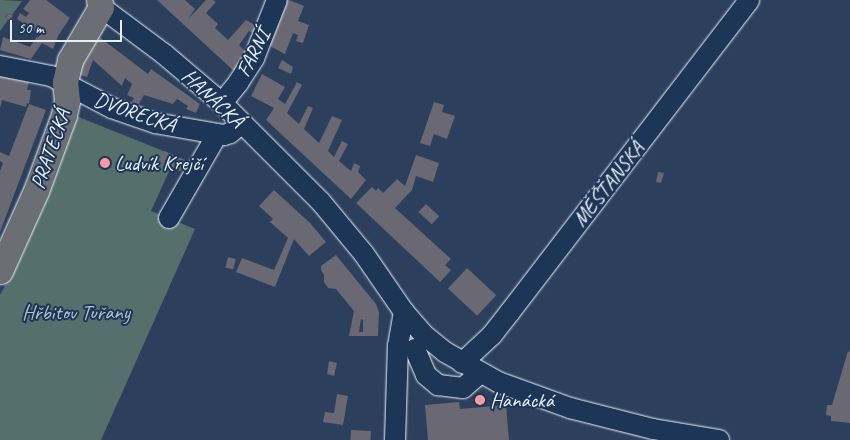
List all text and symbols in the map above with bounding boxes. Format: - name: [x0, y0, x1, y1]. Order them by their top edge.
- scale bar: [12, 10, 125, 42]
- text: 50 m: [18, 19, 44, 38]
- street label: FARNÍ: [230, 25, 276, 81]
- street label: HANÁCKÁ: [177, 63, 249, 133]
- street label: DVORECKÁ: [91, 86, 179, 138]
- street label: PRATECKÁ: [25, 106, 75, 192]
- street label: MĚŠŤANSKÁ: [567, 137, 649, 231]
- place label: Ludvík Krejčí: [115, 150, 203, 176]
- marker: Ludvík Krejčí: [99, 157, 111, 169]
- park label: Hřbitov Tuřany: [22, 299, 130, 325]
- place label: Hanácká: [490, 387, 554, 413]
- marker: Hanácká: [474, 394, 486, 406]

